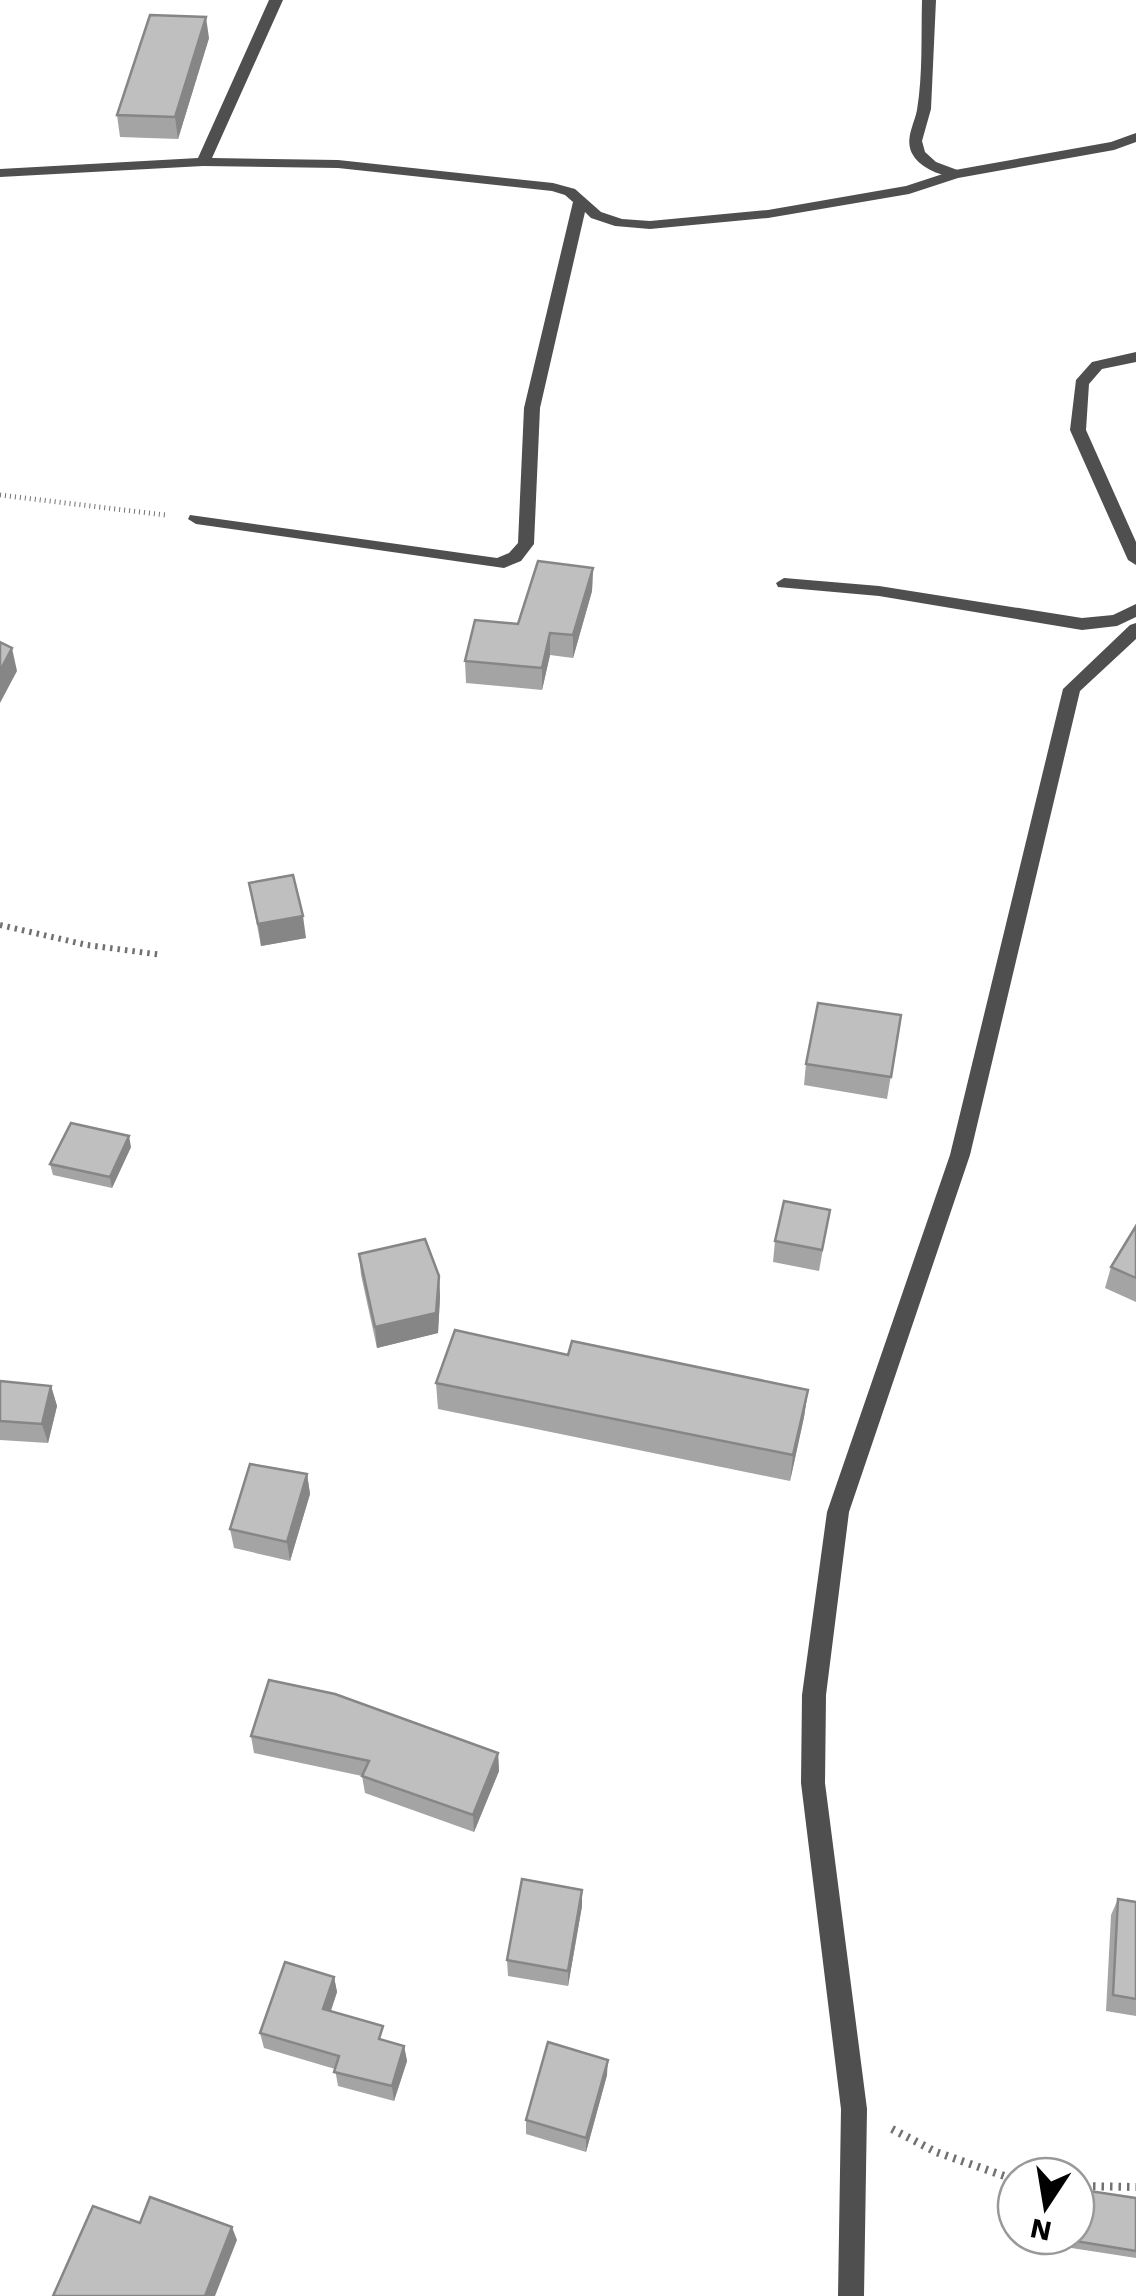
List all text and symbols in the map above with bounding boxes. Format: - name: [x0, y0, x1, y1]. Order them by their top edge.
- north arrow: [996, 2156, 1096, 2256]
- text: N: [1027, 2212, 1054, 2248]

